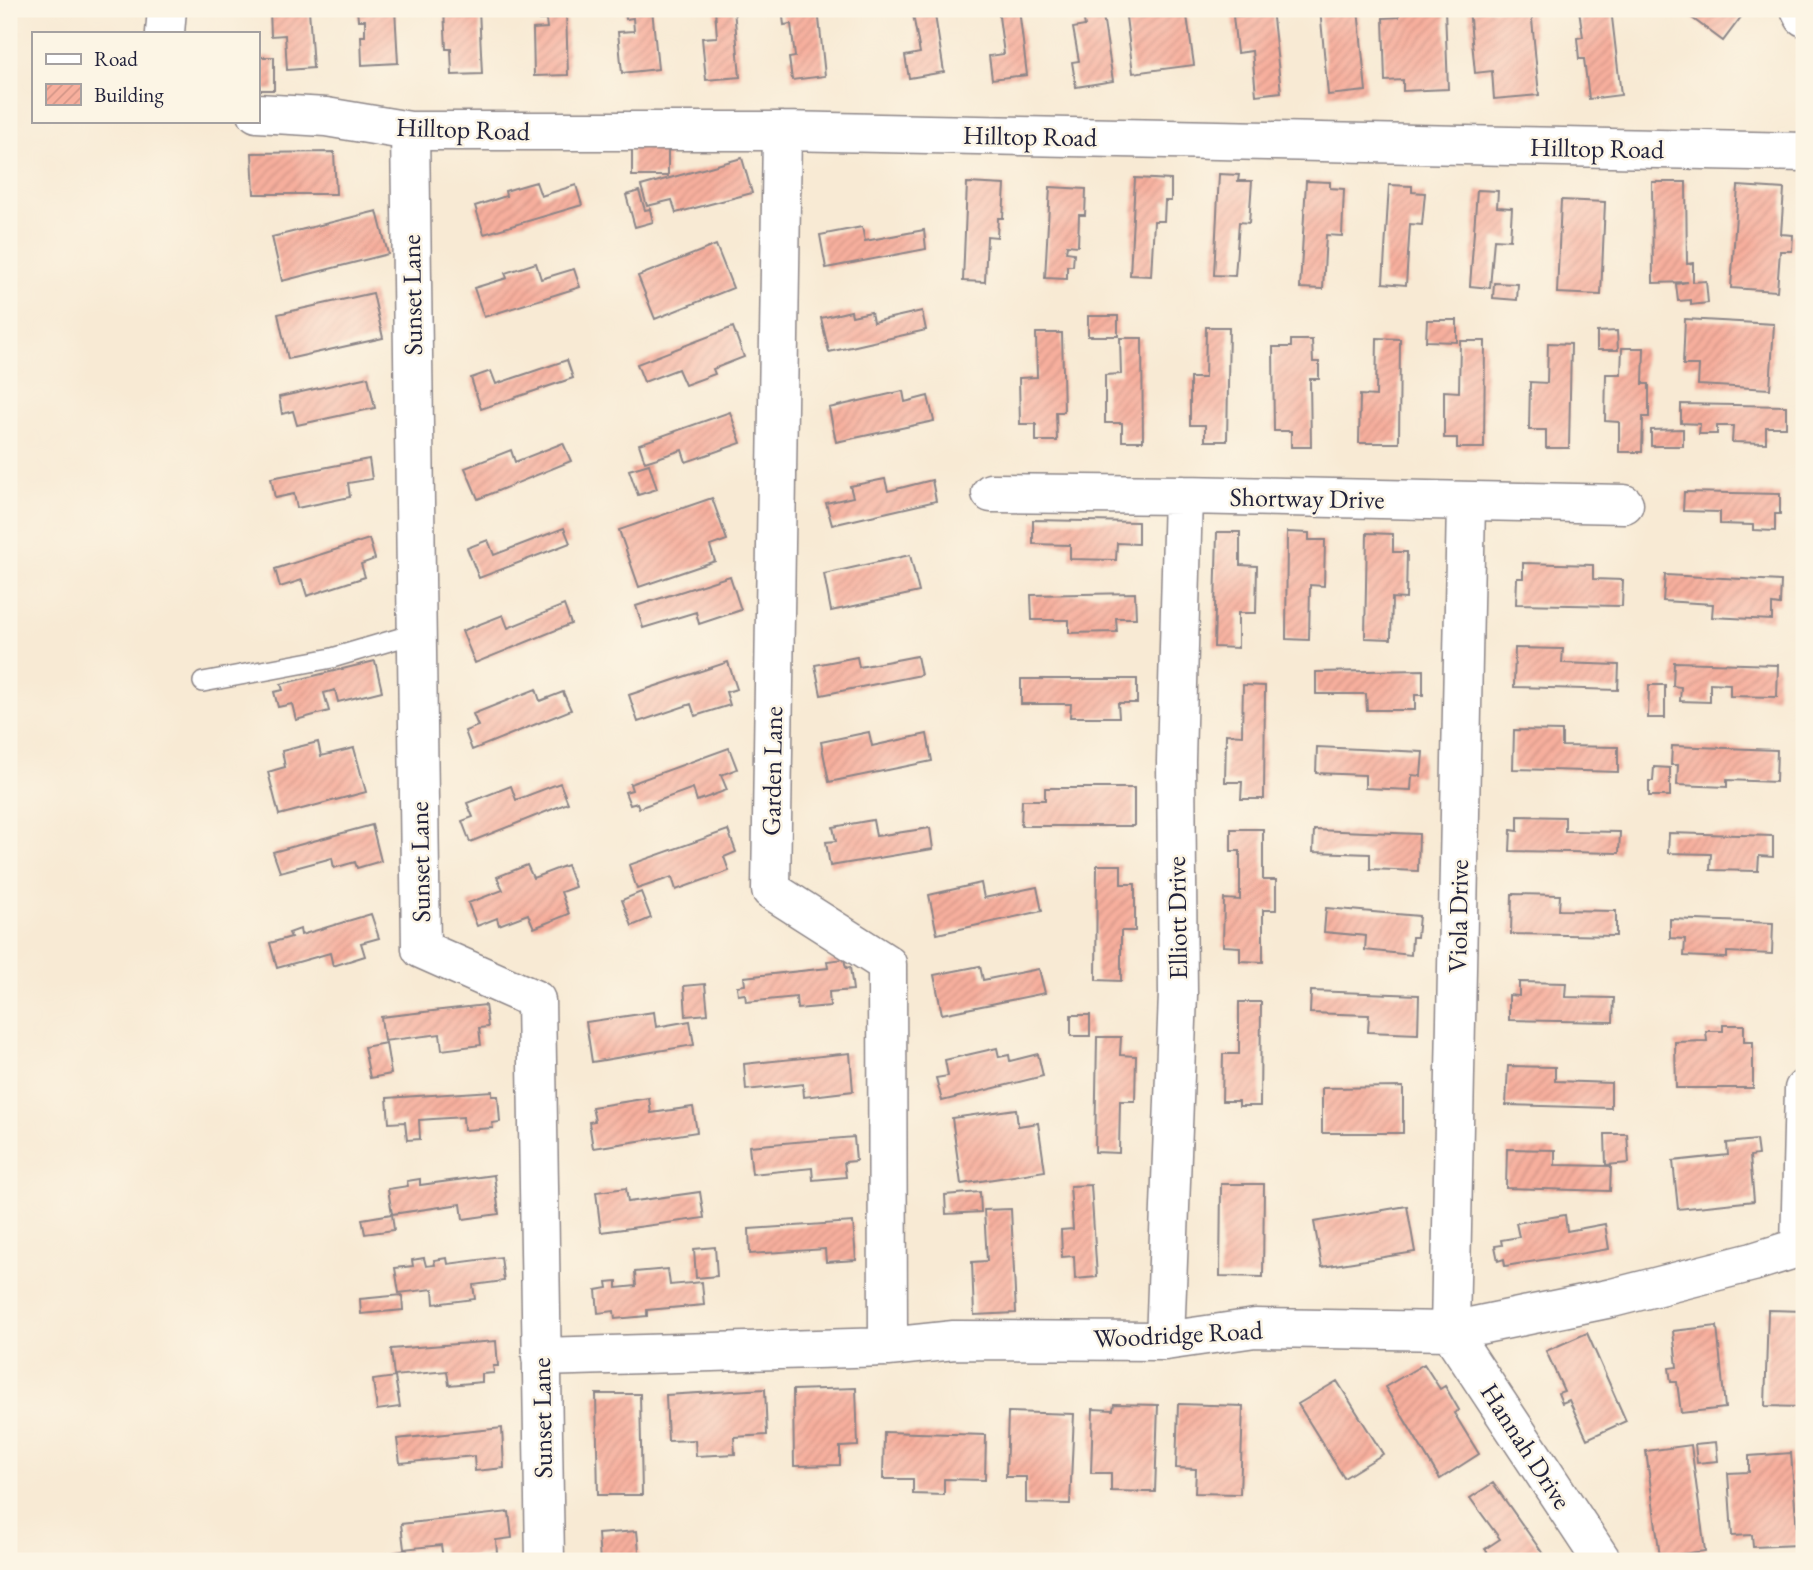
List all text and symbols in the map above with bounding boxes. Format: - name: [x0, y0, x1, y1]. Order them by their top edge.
- legend: [32, 32, 259, 122]
- text: Road: [94, 45, 138, 72]
- text: Building: [94, 81, 164, 108]
- street label: Hilltop Road: [395, 110, 531, 148]
- street label: Hilltop Road: [963, 118, 1098, 154]
- street label: Hilltop Road: [1530, 130, 1665, 166]
- street label: Sunset Lane: [394, 234, 430, 356]
- street label: Shortway Drive: [1229, 480, 1385, 516]
- street label: Garden Lane: [754, 706, 790, 836]
- street label: Sunset Lane: [402, 801, 438, 923]
- street label: Elliott Drive: [1159, 856, 1195, 980]
- street label: Viola Drive: [1440, 859, 1476, 973]
- street label: Woodridge Road: [1093, 1313, 1264, 1355]
- street label: Sunset Lane: [524, 1357, 560, 1479]
- street label: Hannah Drive: [1473, 1377, 1579, 1515]

